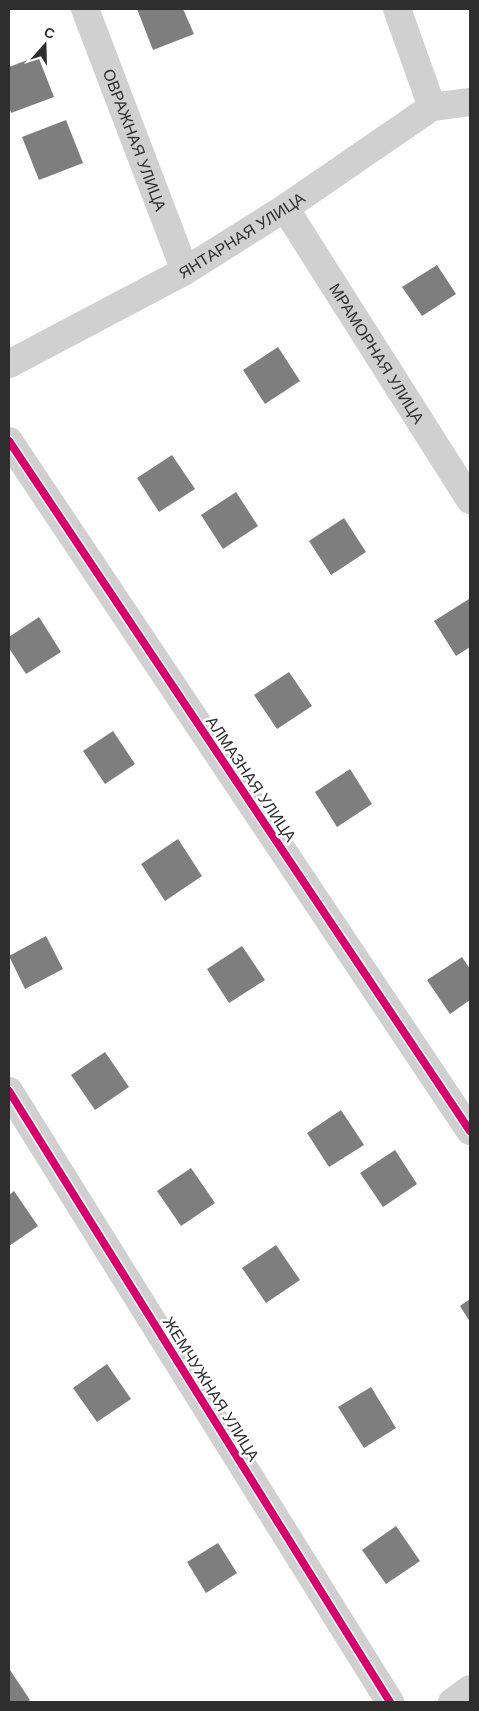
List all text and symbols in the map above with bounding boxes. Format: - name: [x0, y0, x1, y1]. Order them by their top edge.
- north arrow: [20, 20, 70, 70]
- text: С: [42, 24, 57, 42]
- street label: ОВРАЖНАЯ УЛИЦА: [100, 66, 170, 213]
- street label: ЯНТАРНАЯ УЛИЦА: [176, 188, 308, 281]
- street label: МРАМОРНАЯ УЛИЦА: [326, 280, 428, 427]
- street label: АЛМАЗНАЯ УЛИЦА: [203, 713, 299, 845]
- street label: ЖЕМЧУЖНАЯ УЛИЦА: [160, 1314, 263, 1464]

